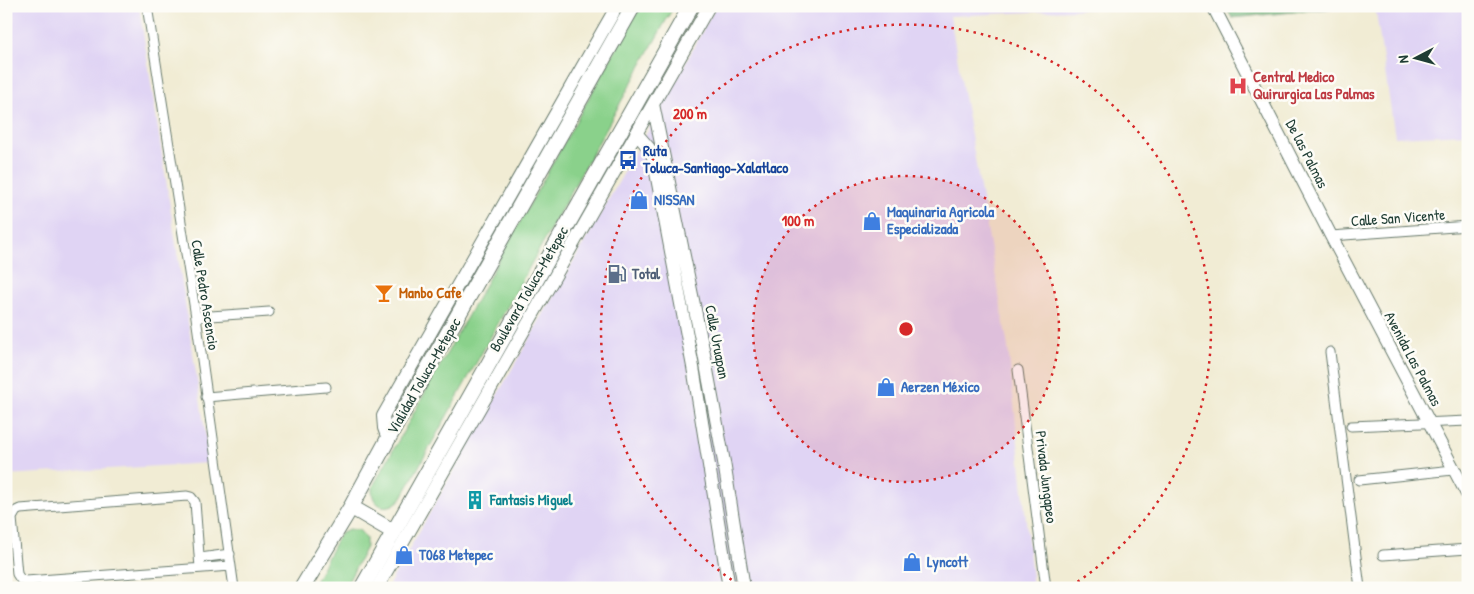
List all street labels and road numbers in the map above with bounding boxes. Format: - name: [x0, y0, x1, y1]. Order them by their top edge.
- street label: De las Palmas: [1281, 116, 1334, 192]
- street label: Calle San Vicente: [1350, 204, 1446, 231]
- street label: Boulevard Toluca-Metepec: [484, 222, 573, 355]
- street label: Calle Pedro Ascencio: [186, 238, 225, 351]
- street label: Calle Uruapan: [700, 303, 735, 381]
- street label: Avenida Las Palmas: [1380, 308, 1447, 410]
- street label: Vialidad Toluca-Metepec: [382, 314, 466, 438]
- street label: Privada Jungapeo: [1030, 430, 1063, 524]

